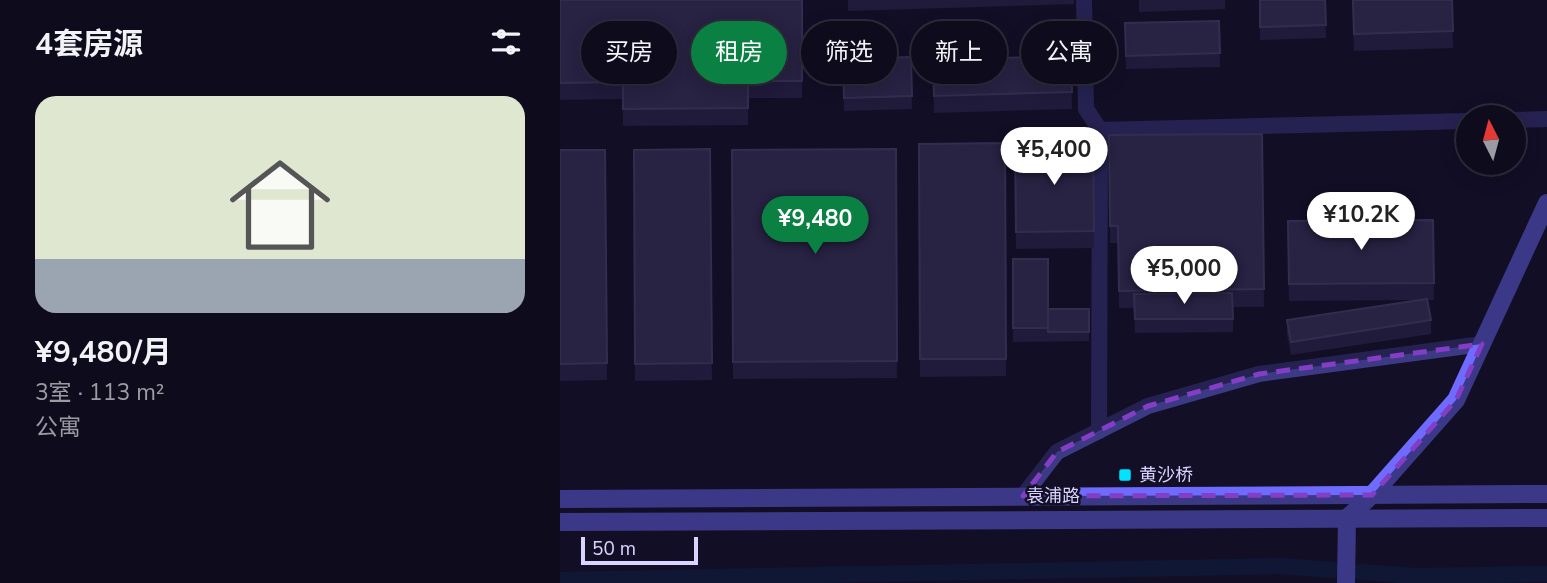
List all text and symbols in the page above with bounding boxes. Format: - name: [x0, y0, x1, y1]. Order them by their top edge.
- chip: 买房: [581, 21, 677, 84]
- chip: 租房: [691, 21, 787, 84]
- chip: 筛选: [801, 21, 897, 84]
- chip: 新上: [911, 21, 1007, 84]
- chip: 公寓: [1021, 21, 1117, 84]
- icon: filters: [487, 23, 525, 61]
- text: 4套房源: [35, 24, 143, 65]
- north arrow: [1456, 105, 1526, 175]
- map controls: [1456, 105, 1526, 175]
- pin: ¥5,400: [997, 128, 1111, 187]
- text: ¥5,400: [1017, 134, 1091, 165]
- icon: home: [217, 142, 343, 268]
- pin: ¥10.2K: [1304, 192, 1418, 252]
- pin: ¥9,480: [758, 196, 872, 256]
- text: ¥10.2K: [1323, 199, 1399, 230]
- text: ¥9,480: [778, 203, 852, 234]
- pin: ¥5,000: [1127, 246, 1241, 306]
- text: ¥5,000: [1147, 253, 1221, 284]
- text: ¥9,480/月: [35, 332, 172, 373]
- text: 3室 · 113 m²: [35, 377, 165, 408]
- text: 公寓: [35, 412, 81, 443]
- place label: 黄沙桥: [1139, 463, 1193, 487]
- marker: 黄沙桥: [1117, 467, 1133, 483]
- street label: 袁浦路: [1026, 484, 1080, 508]
- scale bar: [581, 534, 698, 566]
- text: 50 m: [592, 536, 636, 562]

